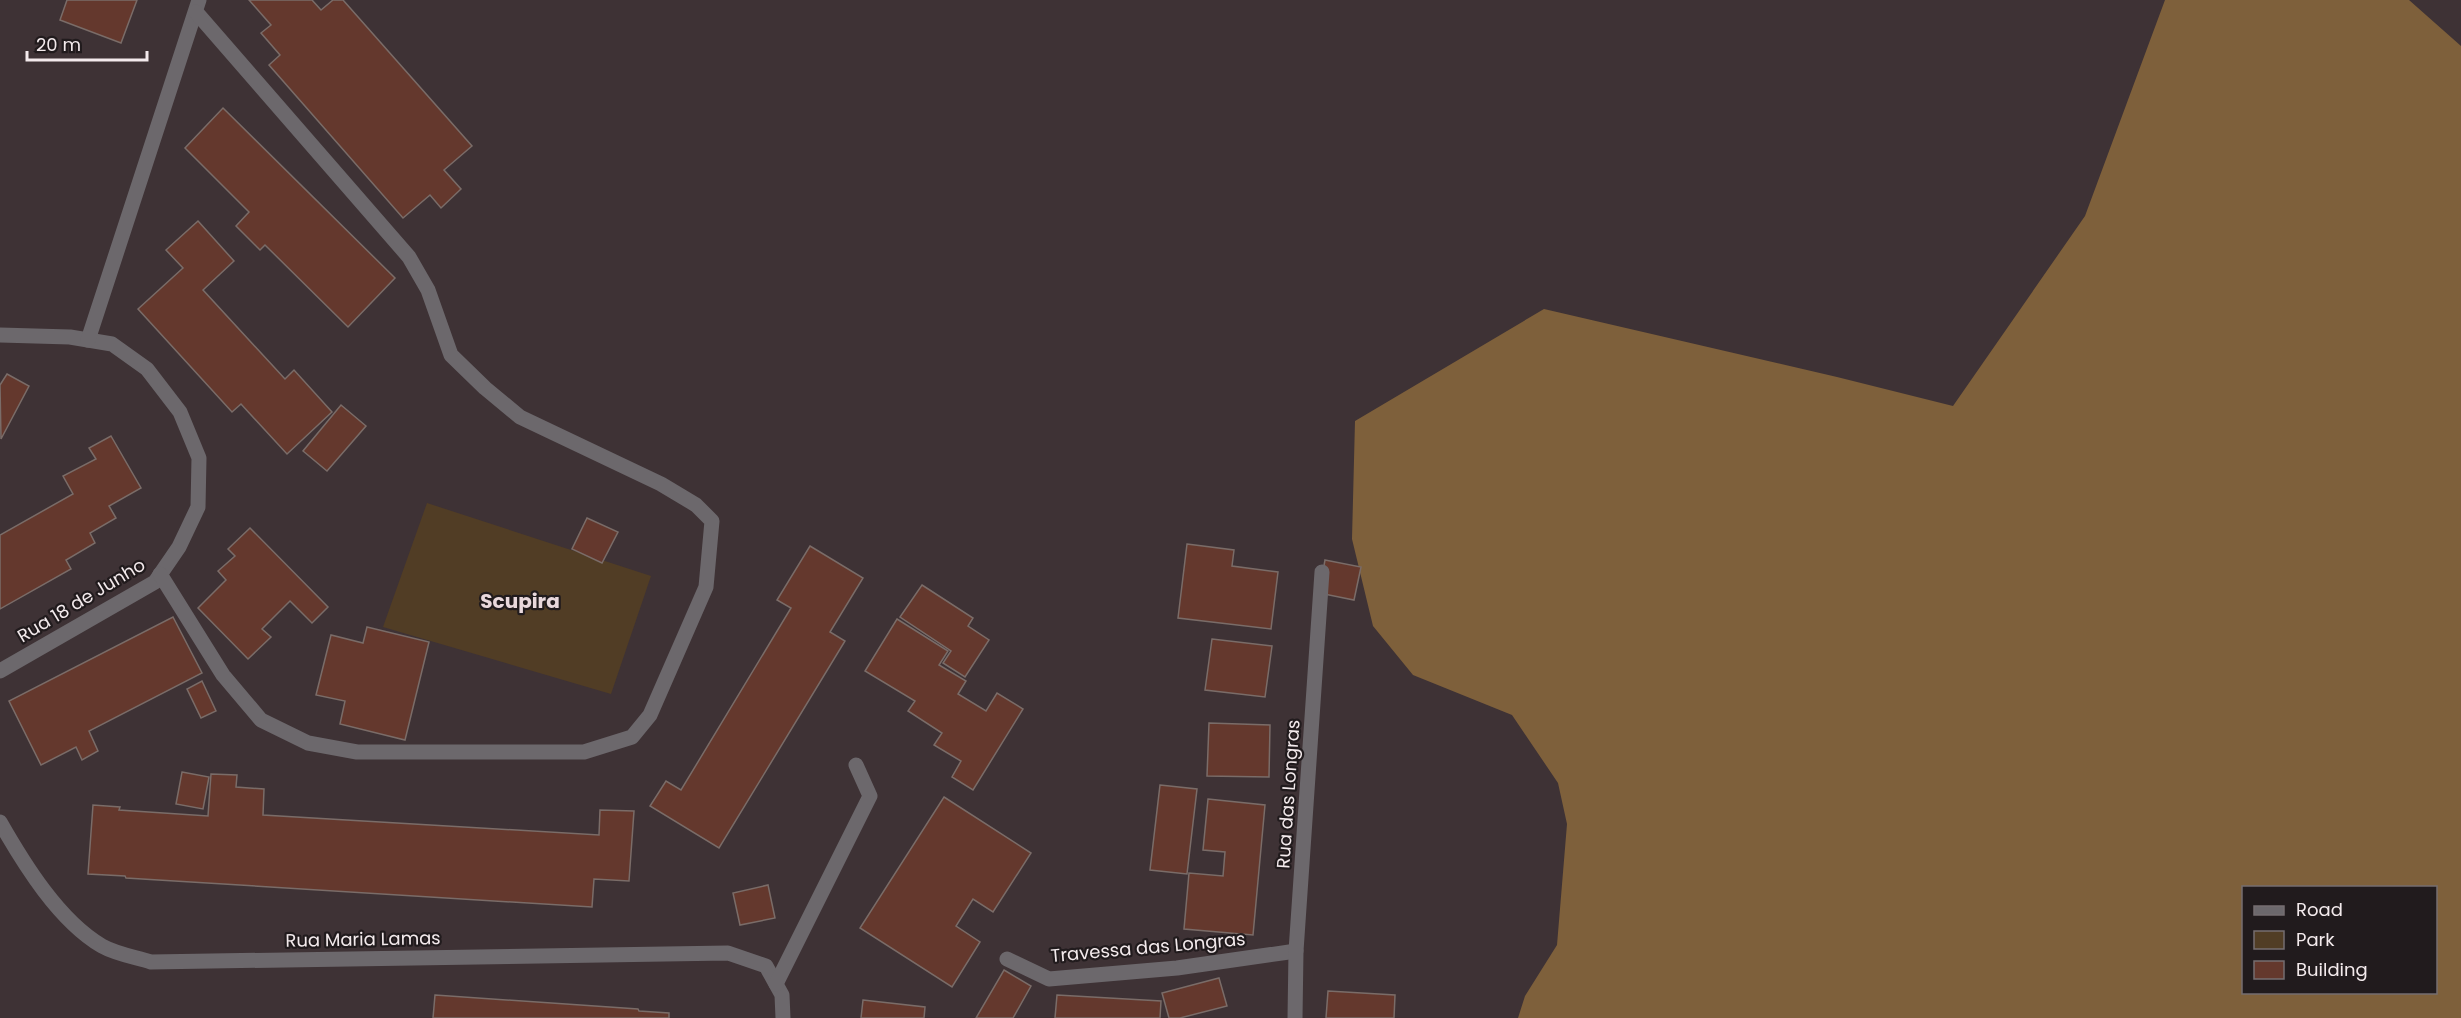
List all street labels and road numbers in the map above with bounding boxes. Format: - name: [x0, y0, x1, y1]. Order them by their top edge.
- street label: Rua 18 de Junho: [12, 552, 150, 648]
- street label: Rua das Longras: [1270, 719, 1306, 869]
- street label: Rua Maria Lamas: [285, 925, 441, 953]
- street label: Travessa das Longras: [1050, 926, 1246, 968]

